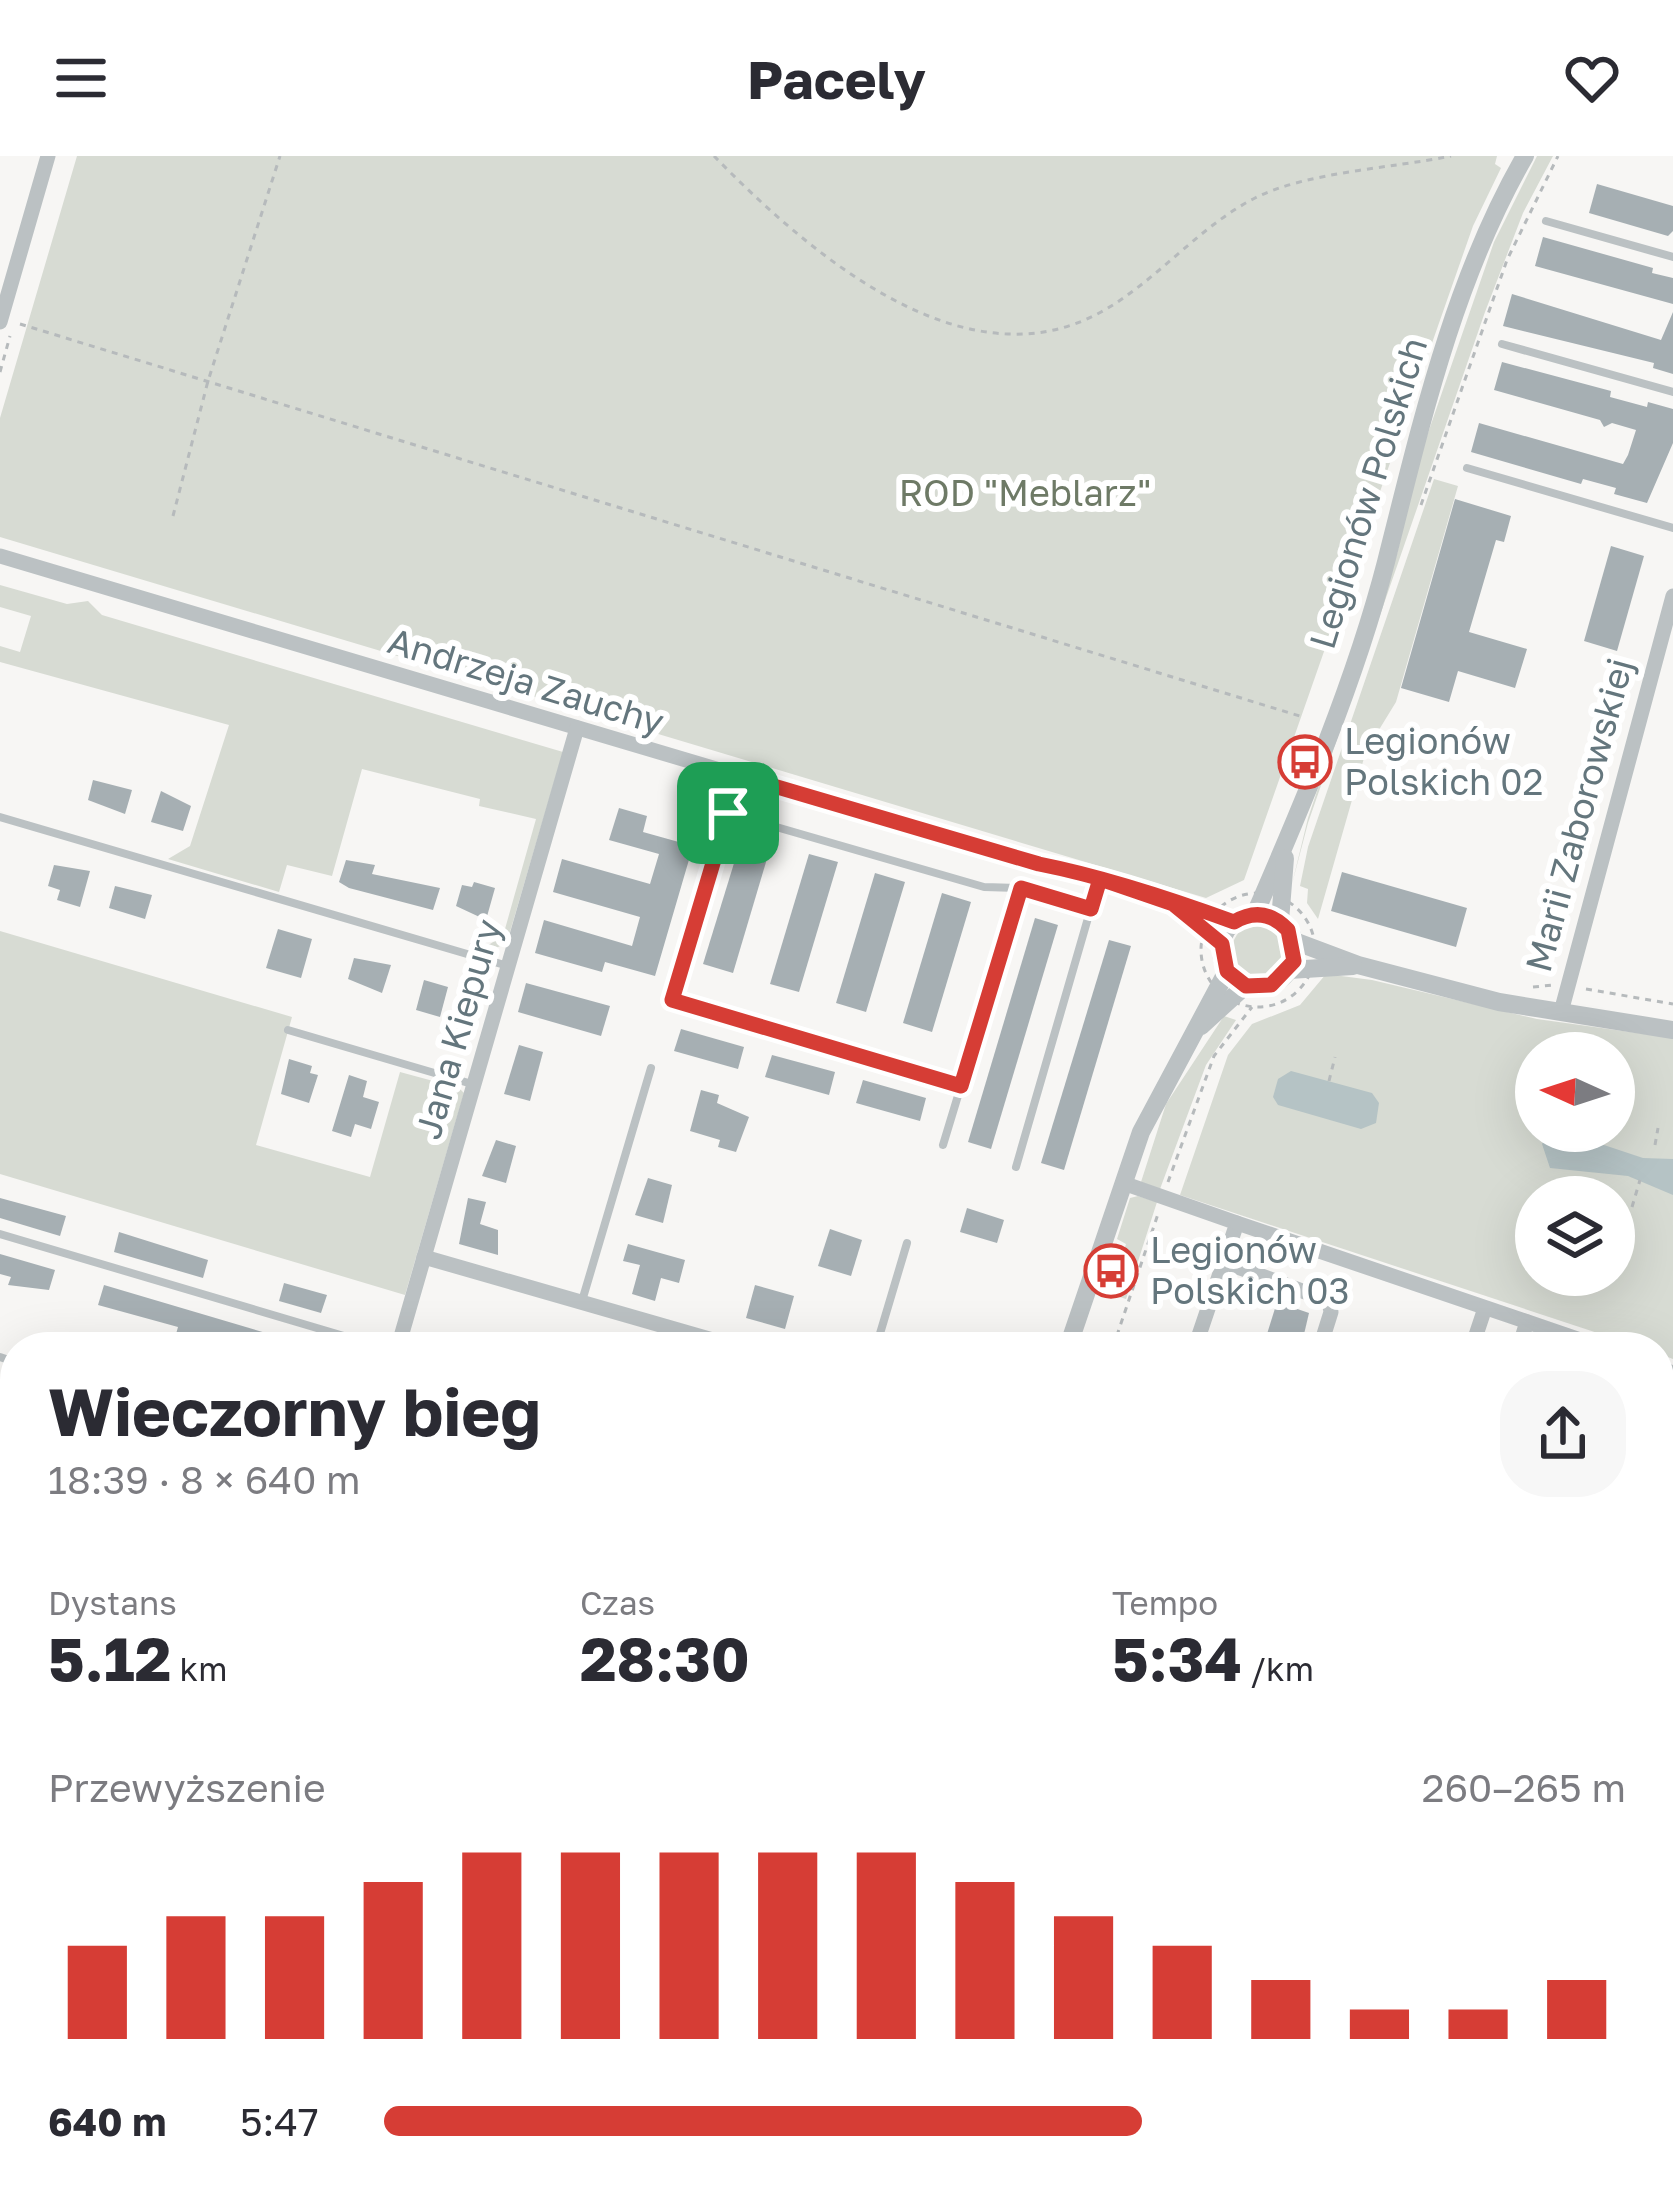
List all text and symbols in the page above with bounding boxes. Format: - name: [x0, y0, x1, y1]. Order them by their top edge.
- icon: menu: [48, 45, 114, 111]
- icon: heart: [1559, 45, 1625, 111]
- text: Pacely: [747, 46, 926, 111]
- street label: Legionów Polskich: [1300, 332, 1435, 654]
- park label: ROD "Meblarz": [899, 471, 1151, 514]
- street label: Andrzeja Zauchy: [383, 618, 669, 743]
- street label: Marii Zaborowskiej: [1516, 653, 1641, 976]
- place label: Legionów Polskich 02: [1344, 719, 1543, 803]
- bus stop icon: Legionów Polskich 02: [1277, 734, 1333, 790]
- pin: [677, 762, 779, 864]
- icon: arrive: [695, 780, 761, 846]
- street label: Jana Kiepury: [406, 914, 509, 1144]
- north arrow: [1515, 1032, 1635, 1152]
- map controls: [1515, 1032, 1635, 1296]
- button: layers: [1515, 1176, 1635, 1296]
- place label: Legionów Polskich 03: [1150, 1228, 1350, 1312]
- bus stop icon: Legionów Polskich 03: [1083, 1243, 1139, 1299]
- text: Wieczorny bieg: [48, 1371, 541, 1451]
- button: share: [1500, 1371, 1626, 1497]
- text: 18:39 · 8 × 640 m: [48, 1456, 361, 1503]
- text: Dystans: [48, 1583, 177, 1622]
- text: Czas: [580, 1583, 655, 1622]
- text: Tempo: [1112, 1583, 1218, 1622]
- text: 5.12: [48, 1622, 171, 1694]
- text: 28:30: [580, 1622, 750, 1694]
- text: 5:34: [1112, 1622, 1242, 1694]
- text: km: [171, 1649, 227, 1688]
- text: /km: [1242, 1649, 1314, 1688]
- text: Przewyższenie: [48, 1764, 326, 1811]
- text: 260–265 m: [1422, 1764, 1626, 1811]
- text: 640 m: [48, 2098, 166, 2145]
- text: 5:47: [240, 2098, 319, 2145]

